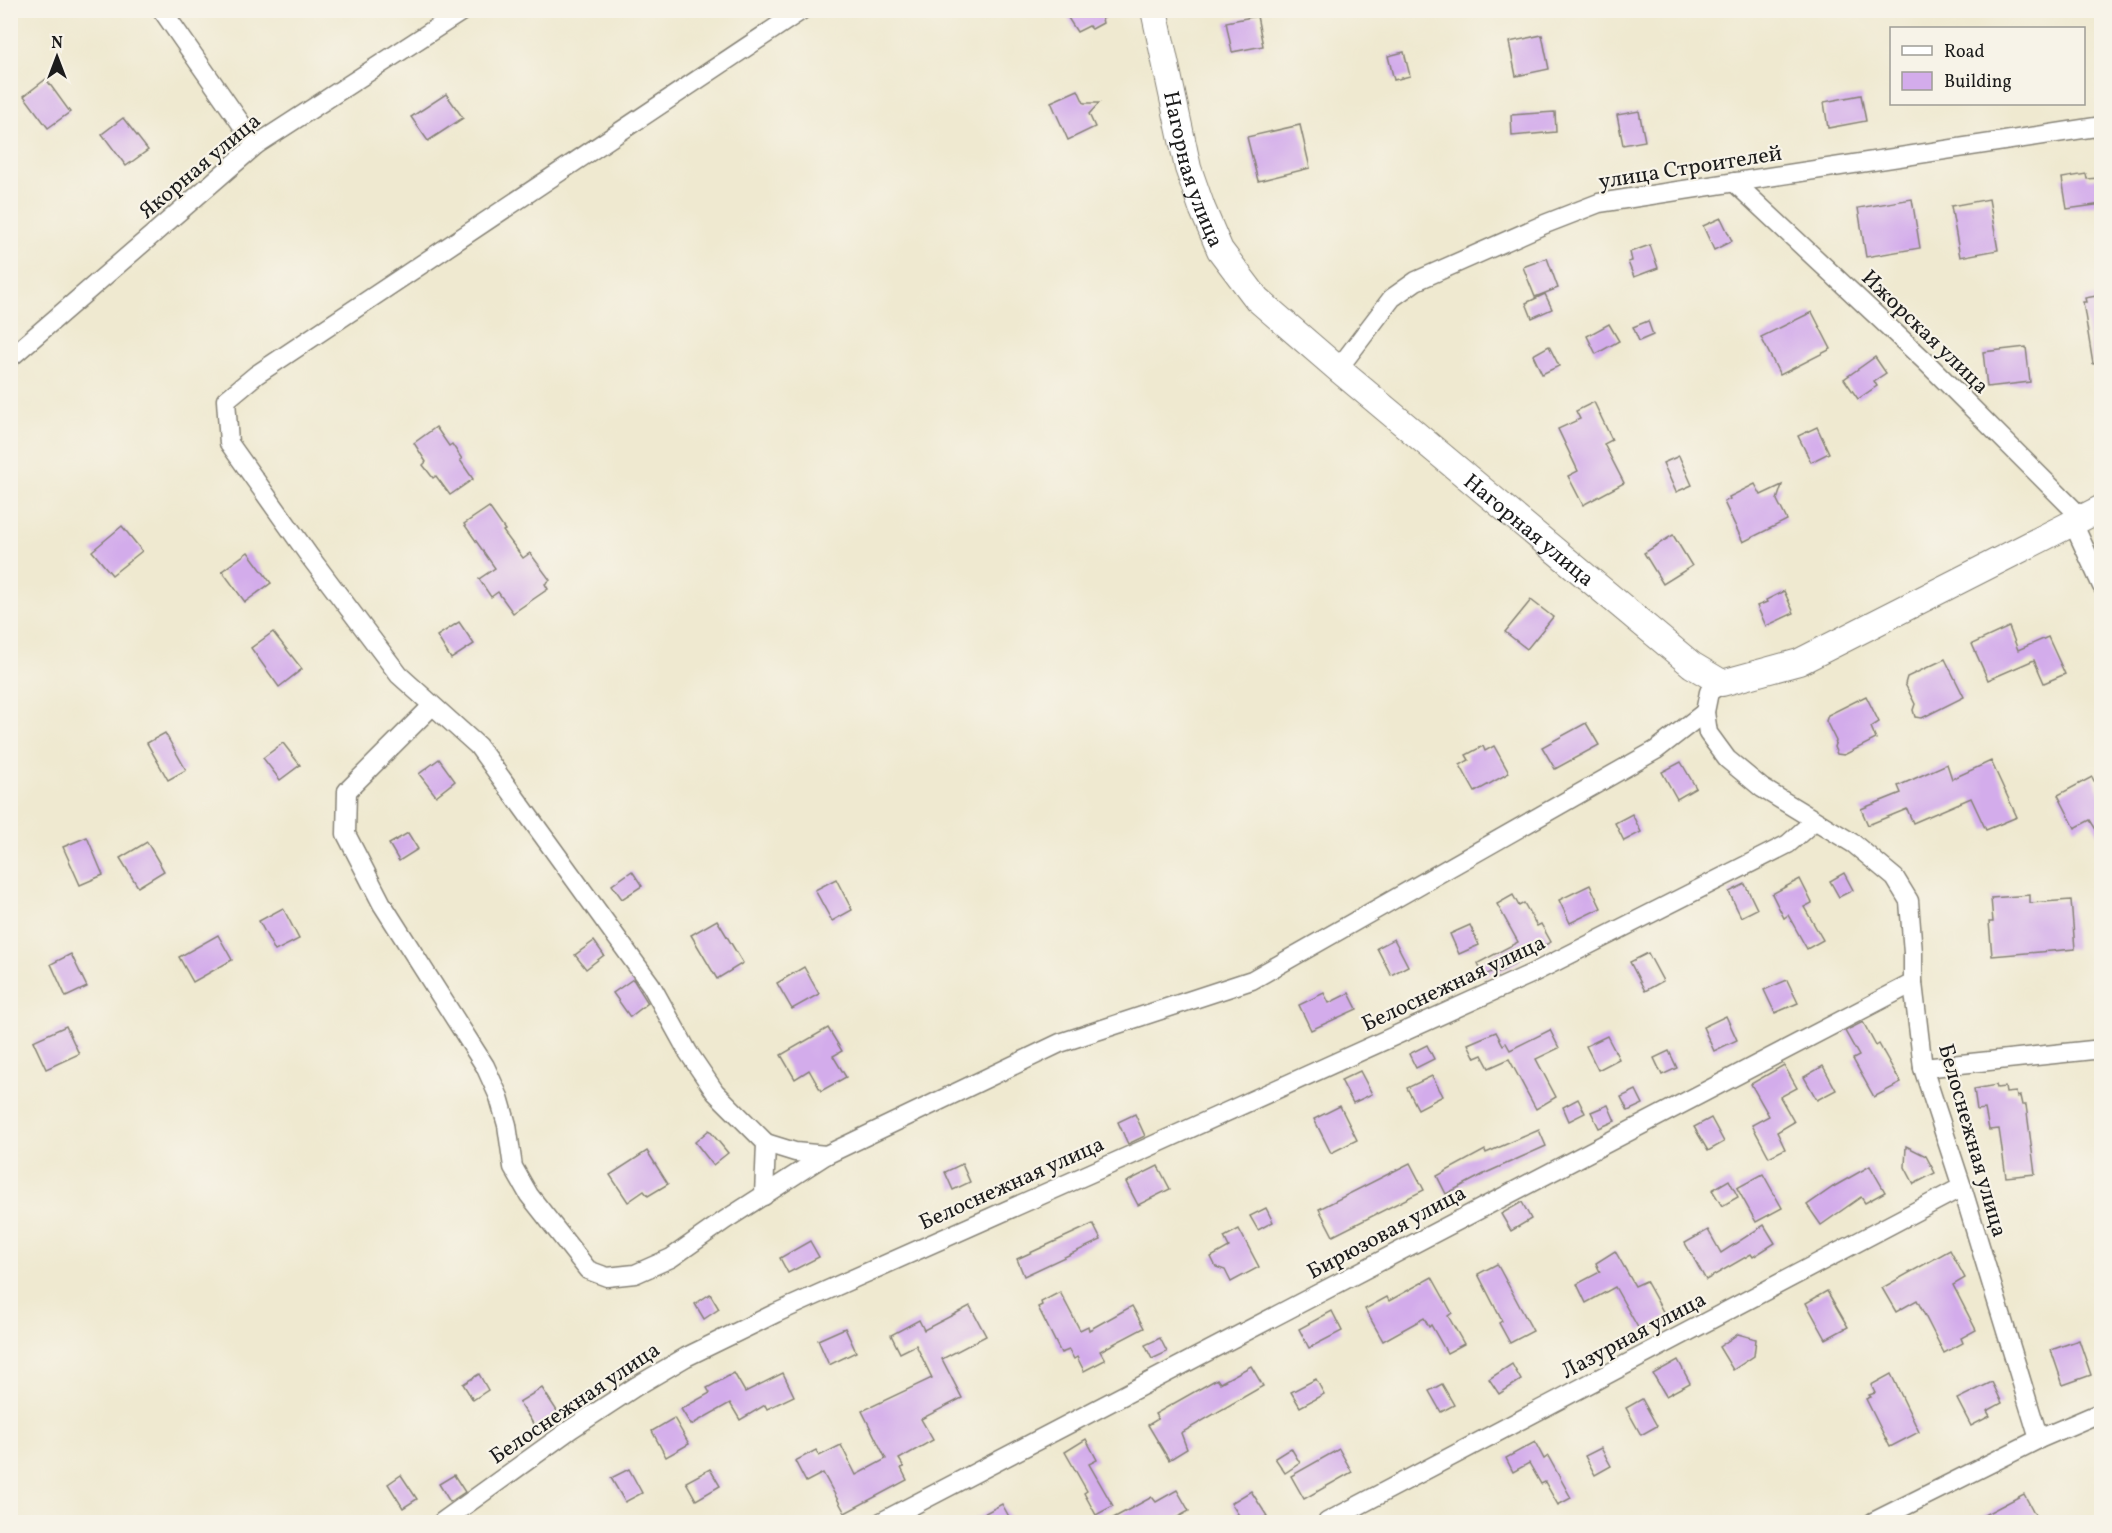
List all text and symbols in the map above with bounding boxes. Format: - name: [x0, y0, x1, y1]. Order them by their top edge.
- north arrow: [27, 27, 87, 87]
- legend: [1890, 27, 2085, 105]
- text: N: [51, 33, 63, 55]
- text: Road: [1944, 40, 1985, 65]
- text: Building: [1944, 70, 2012, 95]
- street label: Нагорная улица: [1154, 88, 1230, 253]
- street label: Якорная улица: [133, 107, 268, 227]
- street label: улица Строителей: [1597, 139, 1784, 198]
- street label: Ижорская улица: [1853, 264, 1995, 402]
- street label: Нагорная улица: [1456, 467, 1600, 595]
- street label: Белоснежная улица: [1357, 928, 1551, 1041]
- street label: Белоснежная улица: [1929, 1040, 2014, 1241]
- street label: Белоснежная улица: [915, 1130, 1110, 1239]
- street label: Бирюзовая улица: [1302, 1178, 1472, 1288]
- street label: Лазурная улица: [1556, 1285, 1712, 1388]
- street label: Белоснежная улица: [484, 1335, 667, 1473]

